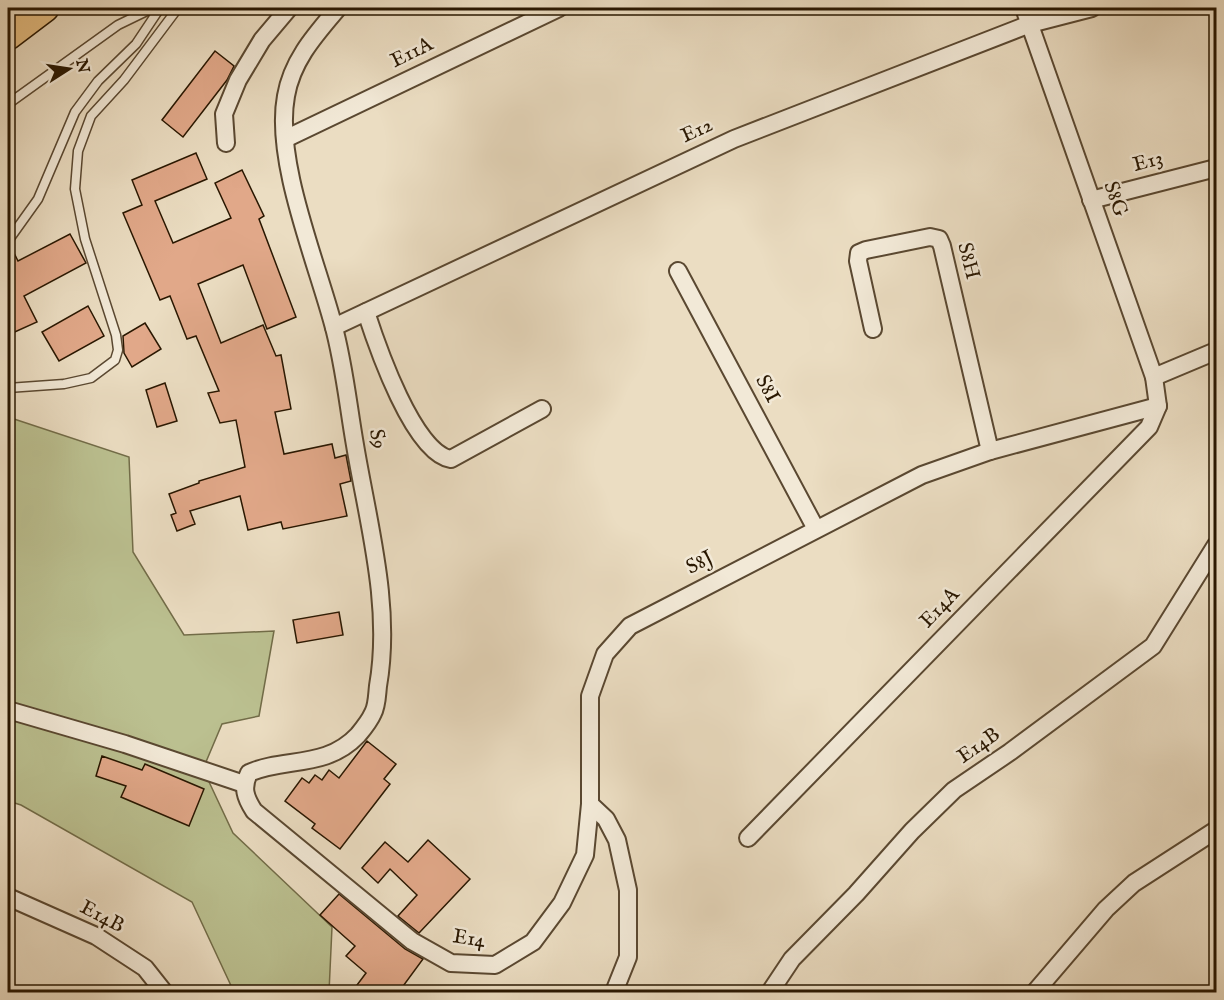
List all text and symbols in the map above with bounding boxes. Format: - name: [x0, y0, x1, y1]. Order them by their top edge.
- street label: E11A: [386, 31, 439, 75]
- north arrow: [39, 39, 99, 99]
- text: N: [70, 56, 93, 75]
- street label: E12: [677, 112, 717, 150]
- street label: E13: [1130, 145, 1166, 179]
- street label: S8G: [1096, 178, 1134, 221]
- street label: S8H: [950, 240, 986, 282]
- street label: S8I: [748, 370, 786, 408]
- street label: S9: [362, 427, 392, 451]
- street label: S8J: [682, 545, 719, 581]
- street label: E14A: [914, 581, 967, 634]
- street label: E14B: [952, 722, 1006, 770]
- street label: E14B: [75, 894, 129, 940]
- street label: E14: [451, 923, 488, 955]

